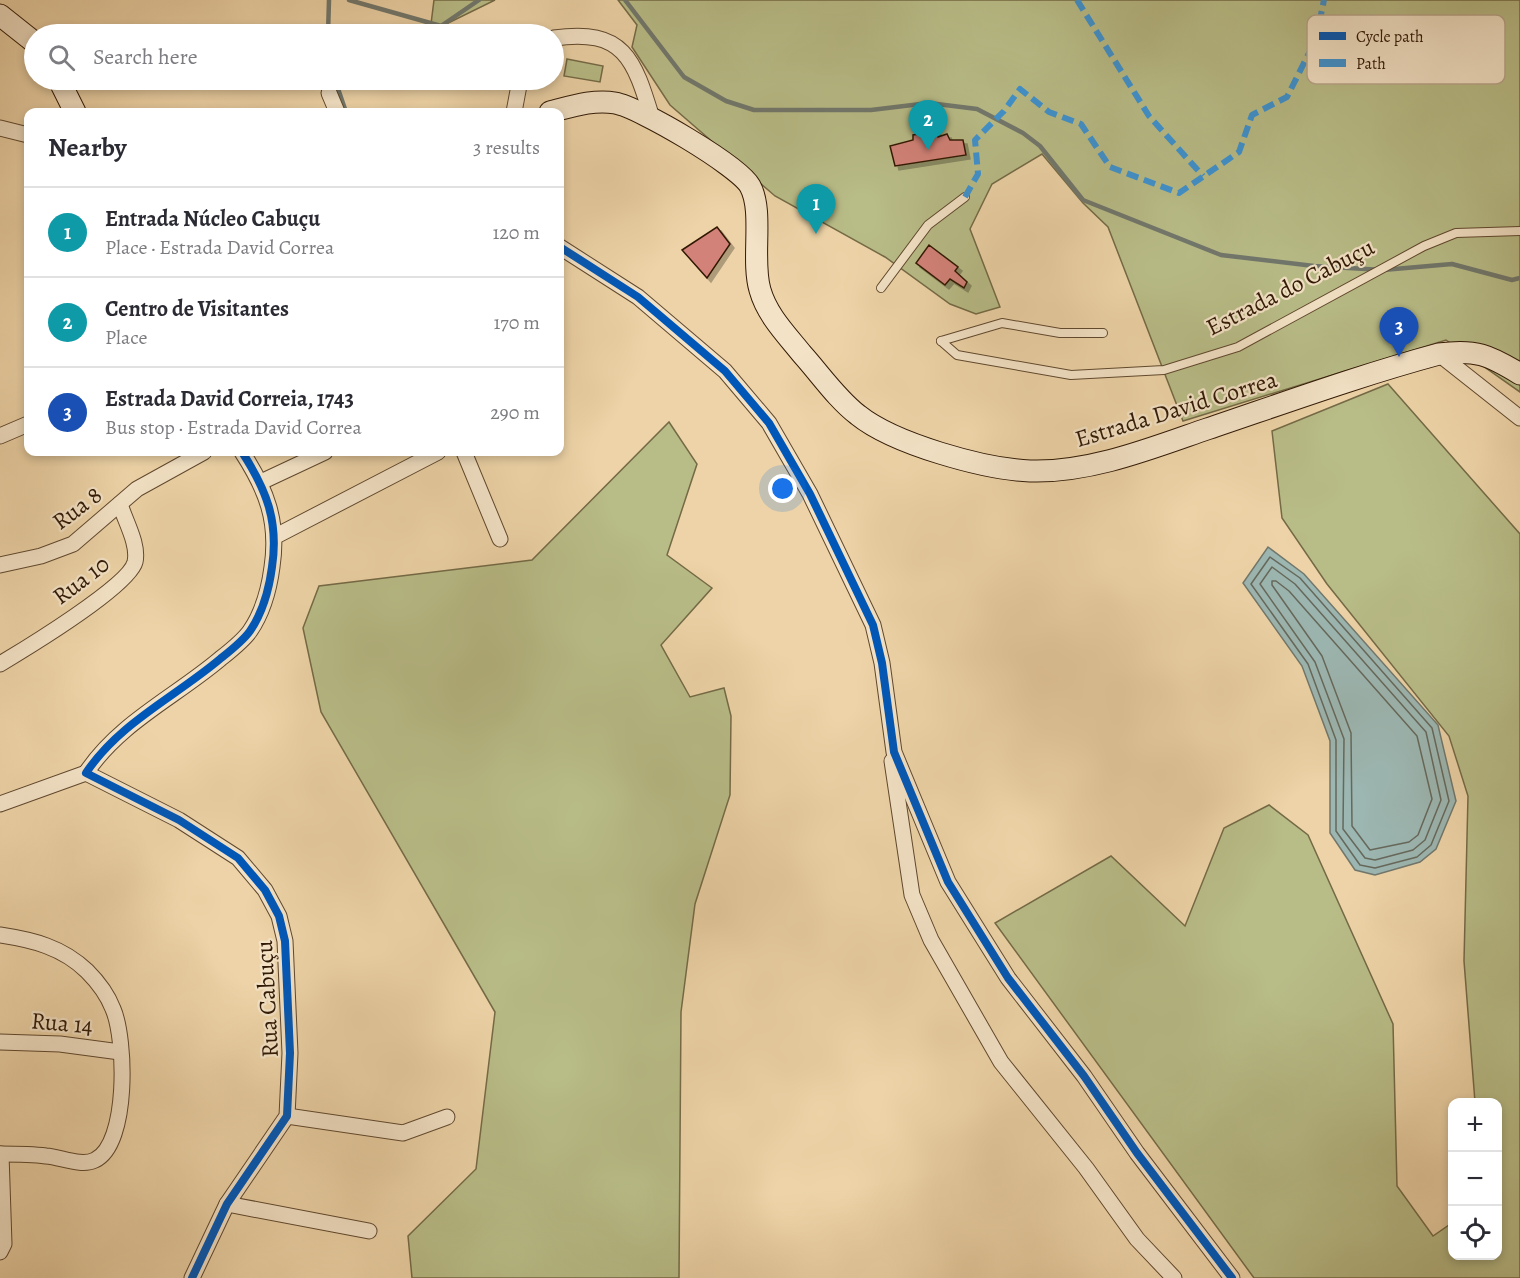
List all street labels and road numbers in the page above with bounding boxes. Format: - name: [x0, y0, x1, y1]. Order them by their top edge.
- street label: Estrada do Cabuçu: [1200, 231, 1380, 343]
- street label: Estrada David Correa: [1071, 363, 1282, 455]
- street label: Rua 8: [46, 479, 108, 537]
- street label: Rua 10: [46, 548, 116, 612]
- street label: Rua Cabuçu: [248, 940, 286, 1058]
- street label: Rua 14: [30, 1004, 94, 1042]

